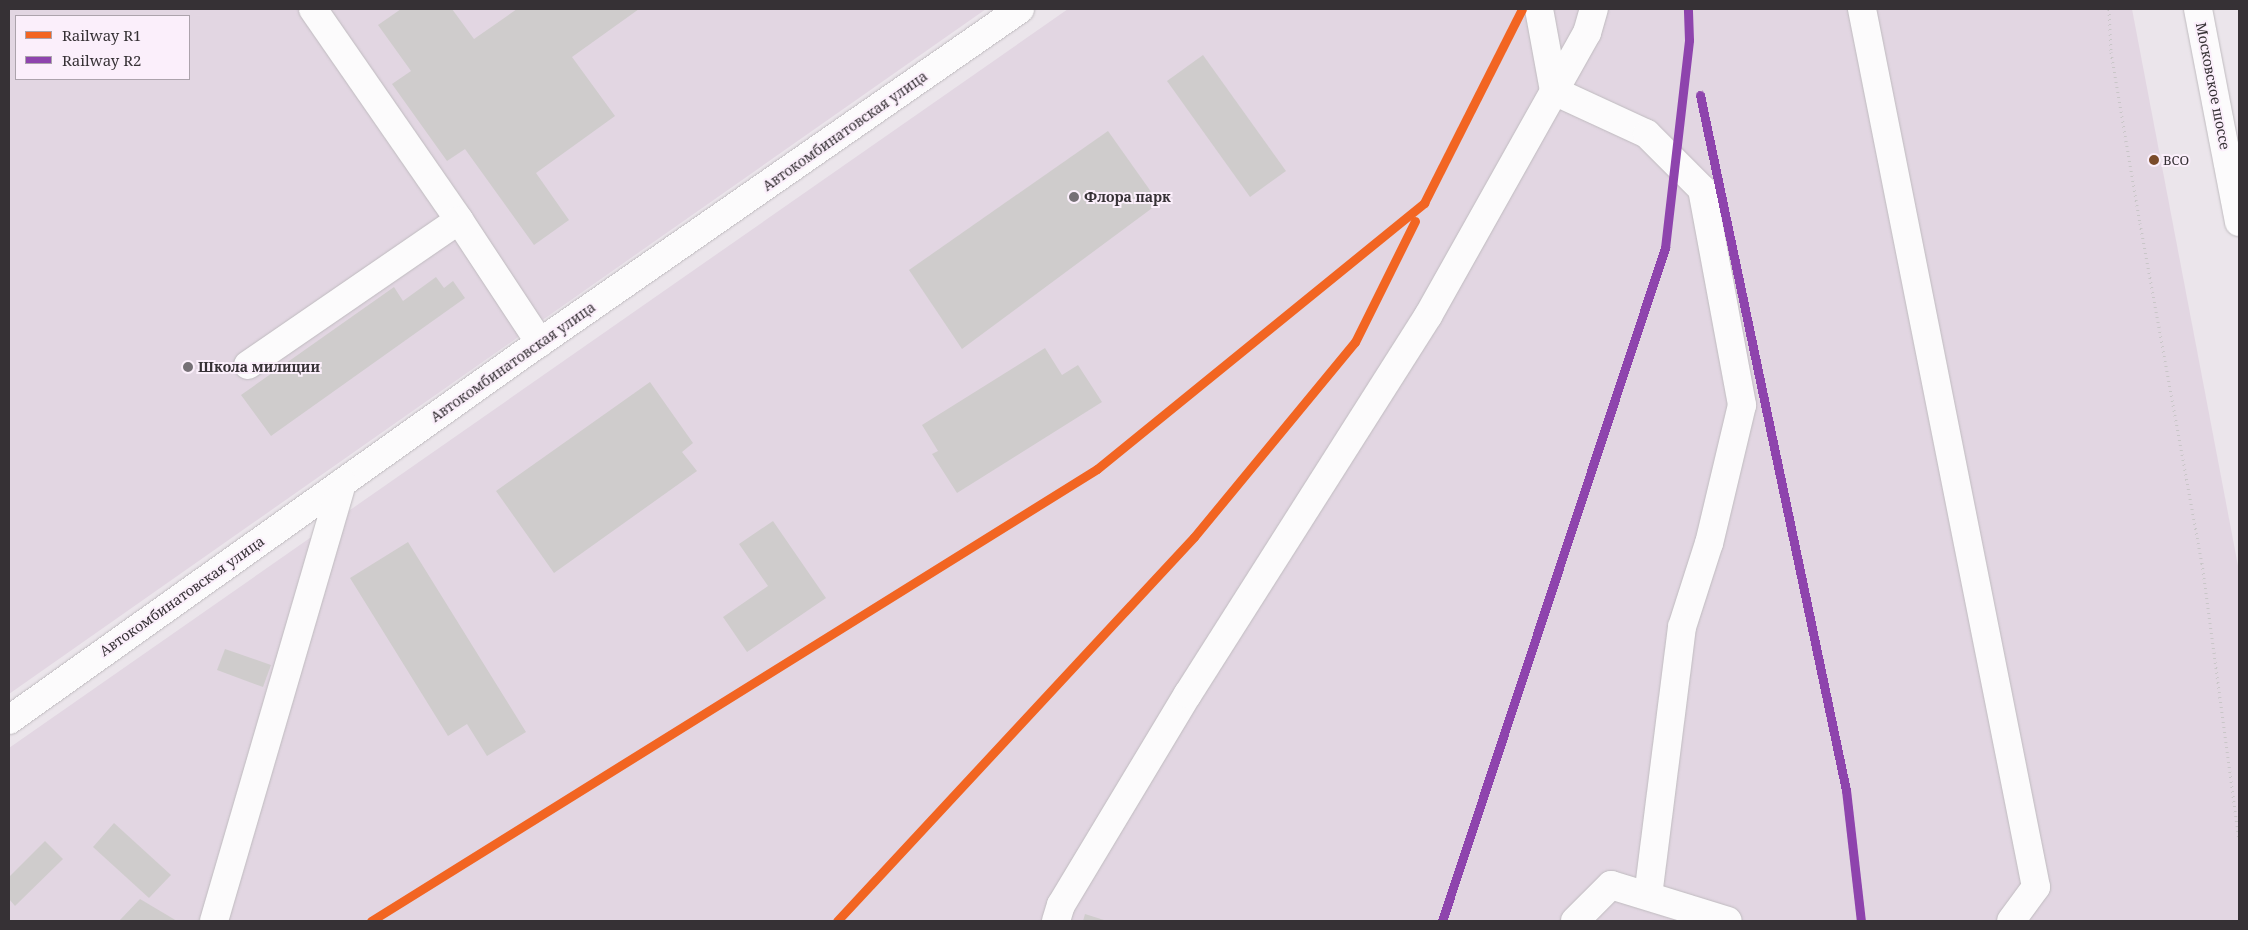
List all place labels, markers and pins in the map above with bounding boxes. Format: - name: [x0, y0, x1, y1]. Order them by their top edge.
- place label: ВСО: [2163, 152, 2189, 168]
- marker: ВСО: [2149, 155, 2159, 165]
- place label: Флора парк: [1084, 189, 1171, 205]
- marker: Флора парк: [1068, 191, 1080, 203]
- place label: Школа милиции: [198, 359, 320, 375]
- marker: Школа милиции: [182, 361, 194, 373]

